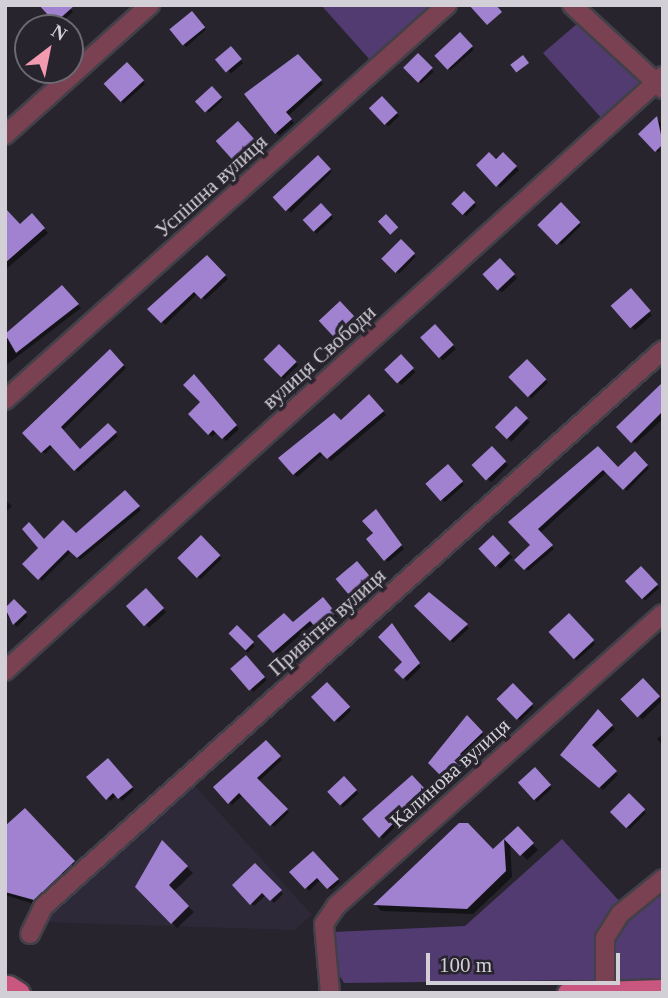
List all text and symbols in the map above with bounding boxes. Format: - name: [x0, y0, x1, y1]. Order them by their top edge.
- north arrow: [14, 14, 84, 84]
- text: N: [48, 20, 71, 45]
- street label: Успішна вулиця: [150, 129, 272, 243]
- street label: вулиця Свободи: [257, 300, 381, 414]
- street label: Привітна вулиця: [263, 563, 391, 681]
- street label: Калинова вулиця: [385, 713, 515, 833]
- scale bar: [430, 939, 624, 983]
- text: 100 m: [439, 953, 492, 977]

